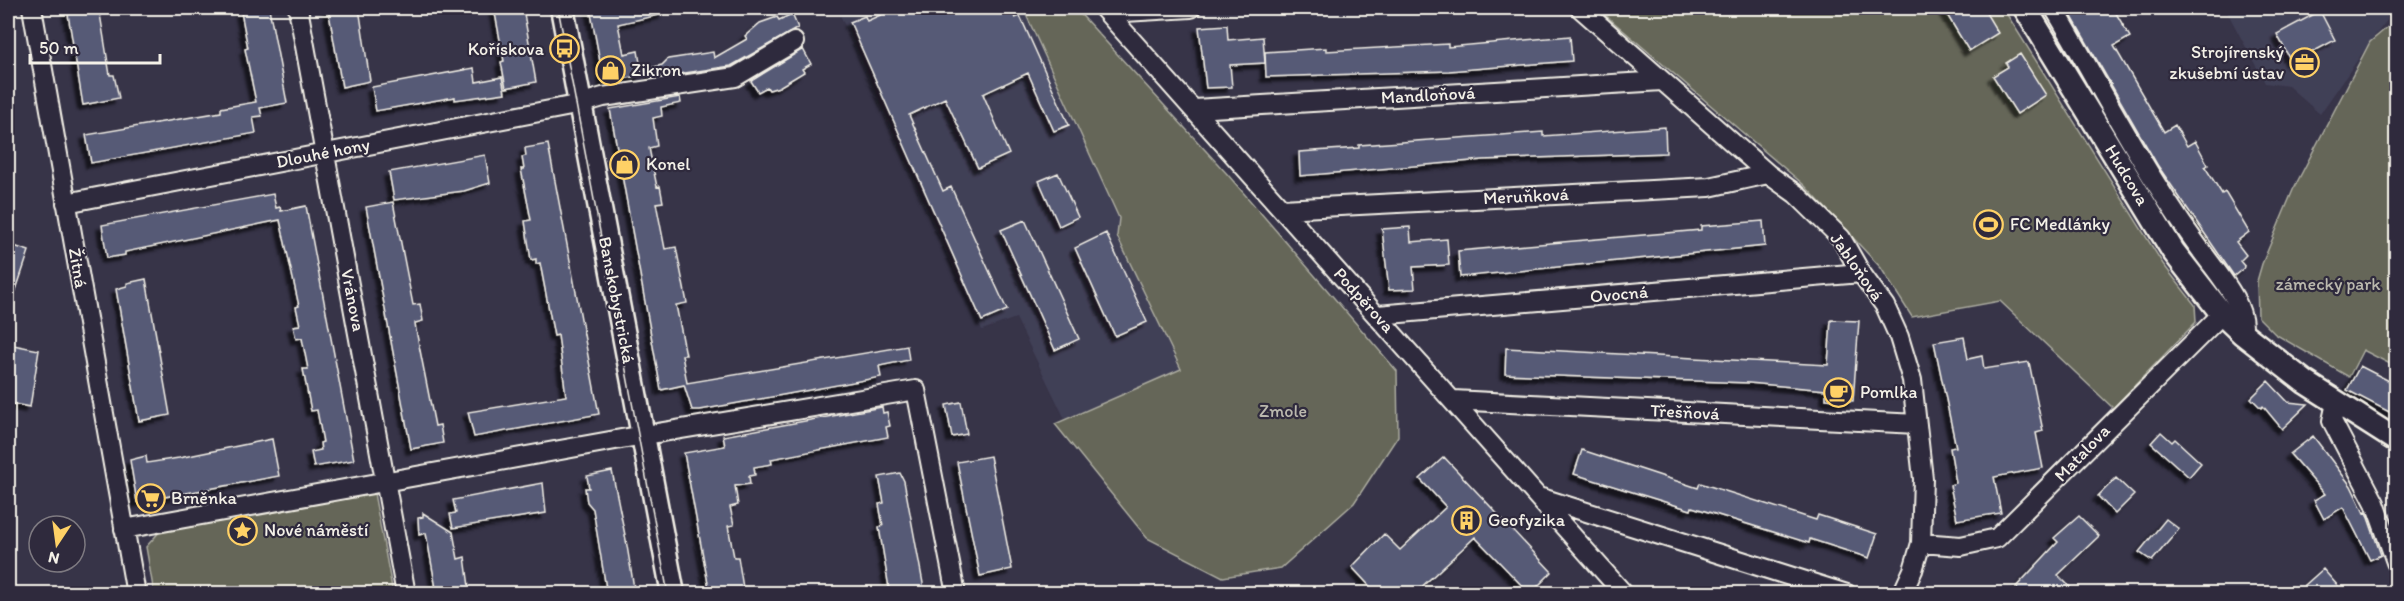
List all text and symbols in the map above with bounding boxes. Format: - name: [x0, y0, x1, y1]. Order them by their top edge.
- scale bar: [30, 27, 160, 65]
- bus stop icon: Kořískova: [549, 33, 581, 65]
- text: 50 m: [39, 37, 79, 59]
- place label: Kořískova: [468, 38, 545, 60]
- place label: Strojírenský zkušební ústav: [2169, 41, 2285, 84]
- office icon: Strojírenský zkušební ústav: [2289, 46, 2321, 78]
- shop icon: Zikron: [594, 54, 626, 86]
- place label: Zikron: [631, 59, 681, 81]
- street label: Mandloňová: [1380, 82, 1476, 108]
- street label: Dlouhé hony: [274, 133, 372, 173]
- street label: Hudcova: [2100, 140, 2154, 210]
- shop icon: Konel: [609, 148, 641, 180]
- place label: Konel: [646, 153, 690, 175]
- street label: Meruňková: [1483, 183, 1570, 209]
- sports icon: FC Medlánky: [1973, 208, 2005, 240]
- place label: FC Medlánky: [2010, 213, 2110, 235]
- street label: Jabloňová: [1825, 229, 1889, 306]
- street label: Banskobystrická: [594, 235, 640, 366]
- street label: Žitná: [64, 246, 92, 291]
- street label: Podpěrova: [1329, 263, 1399, 338]
- street label: Vránova: [336, 267, 370, 333]
- park label: zámecký park: [2275, 273, 2381, 295]
- street label: Ovocná: [1589, 280, 1650, 307]
- cafe icon: Pomlka: [1823, 376, 1855, 408]
- place label: Pomlka: [1860, 381, 1917, 403]
- street label: Třešňová: [1650, 399, 1721, 425]
- park label: Zmole: [1259, 400, 1307, 422]
- street label: Matalova: [2049, 419, 2115, 486]
- supermarket icon: Brněnka: [134, 482, 166, 514]
- place label: Brněnka: [171, 487, 237, 509]
- building icon: Geofyzika: [1451, 504, 1483, 536]
- place label: Geofyzika: [1488, 509, 1566, 531]
- north arrow: [27, 514, 87, 574]
- place icon: Nové náměstí: [227, 514, 259, 546]
- place label: Nové náměstí: [264, 519, 369, 541]
- text: N: [46, 548, 61, 569]

